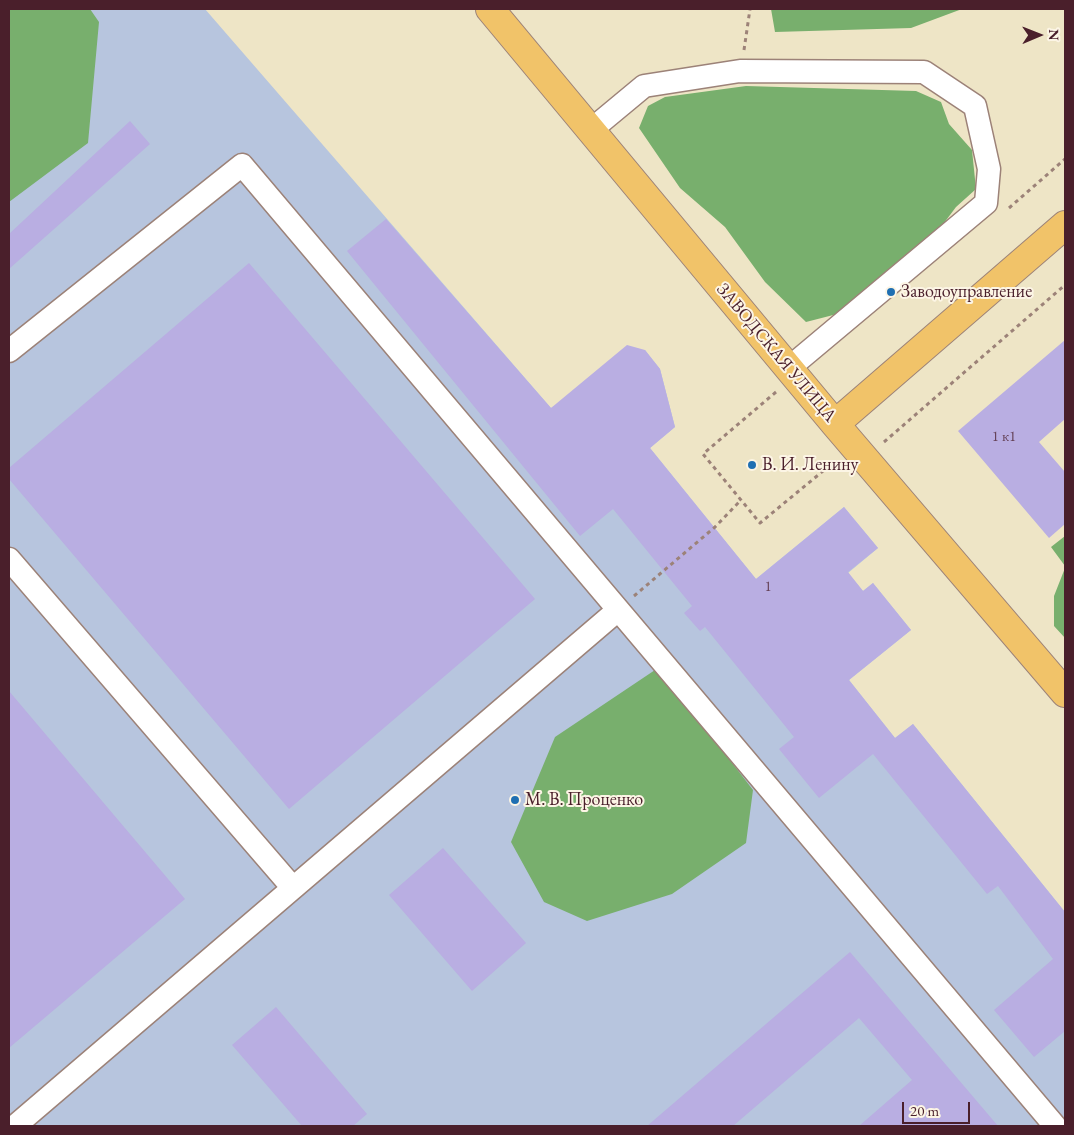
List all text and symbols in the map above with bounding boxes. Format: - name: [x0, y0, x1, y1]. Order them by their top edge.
- north arrow: [1014, 10, 1064, 60]
- text: N: [1045, 29, 1063, 41]
- street label: ЗАВОДСКАЯ УЛИЦА: [712, 279, 840, 427]
- place label: Заводоуправление: [901, 281, 1032, 303]
- marker: Заводоуправление: [885, 286, 897, 298]
- house number: 1 к1: [992, 428, 1016, 446]
- place label: В. И. Ленину: [762, 454, 858, 476]
- marker: В. И. Ленину: [746, 459, 758, 471]
- house number: 1: [764, 578, 772, 596]
- place label: М. В. Проценко: [525, 789, 643, 811]
- marker: М. В. Проценко: [509, 794, 521, 806]
- scale bar: [904, 1092, 972, 1124]
- text: 20 m: [910, 1101, 939, 1120]

